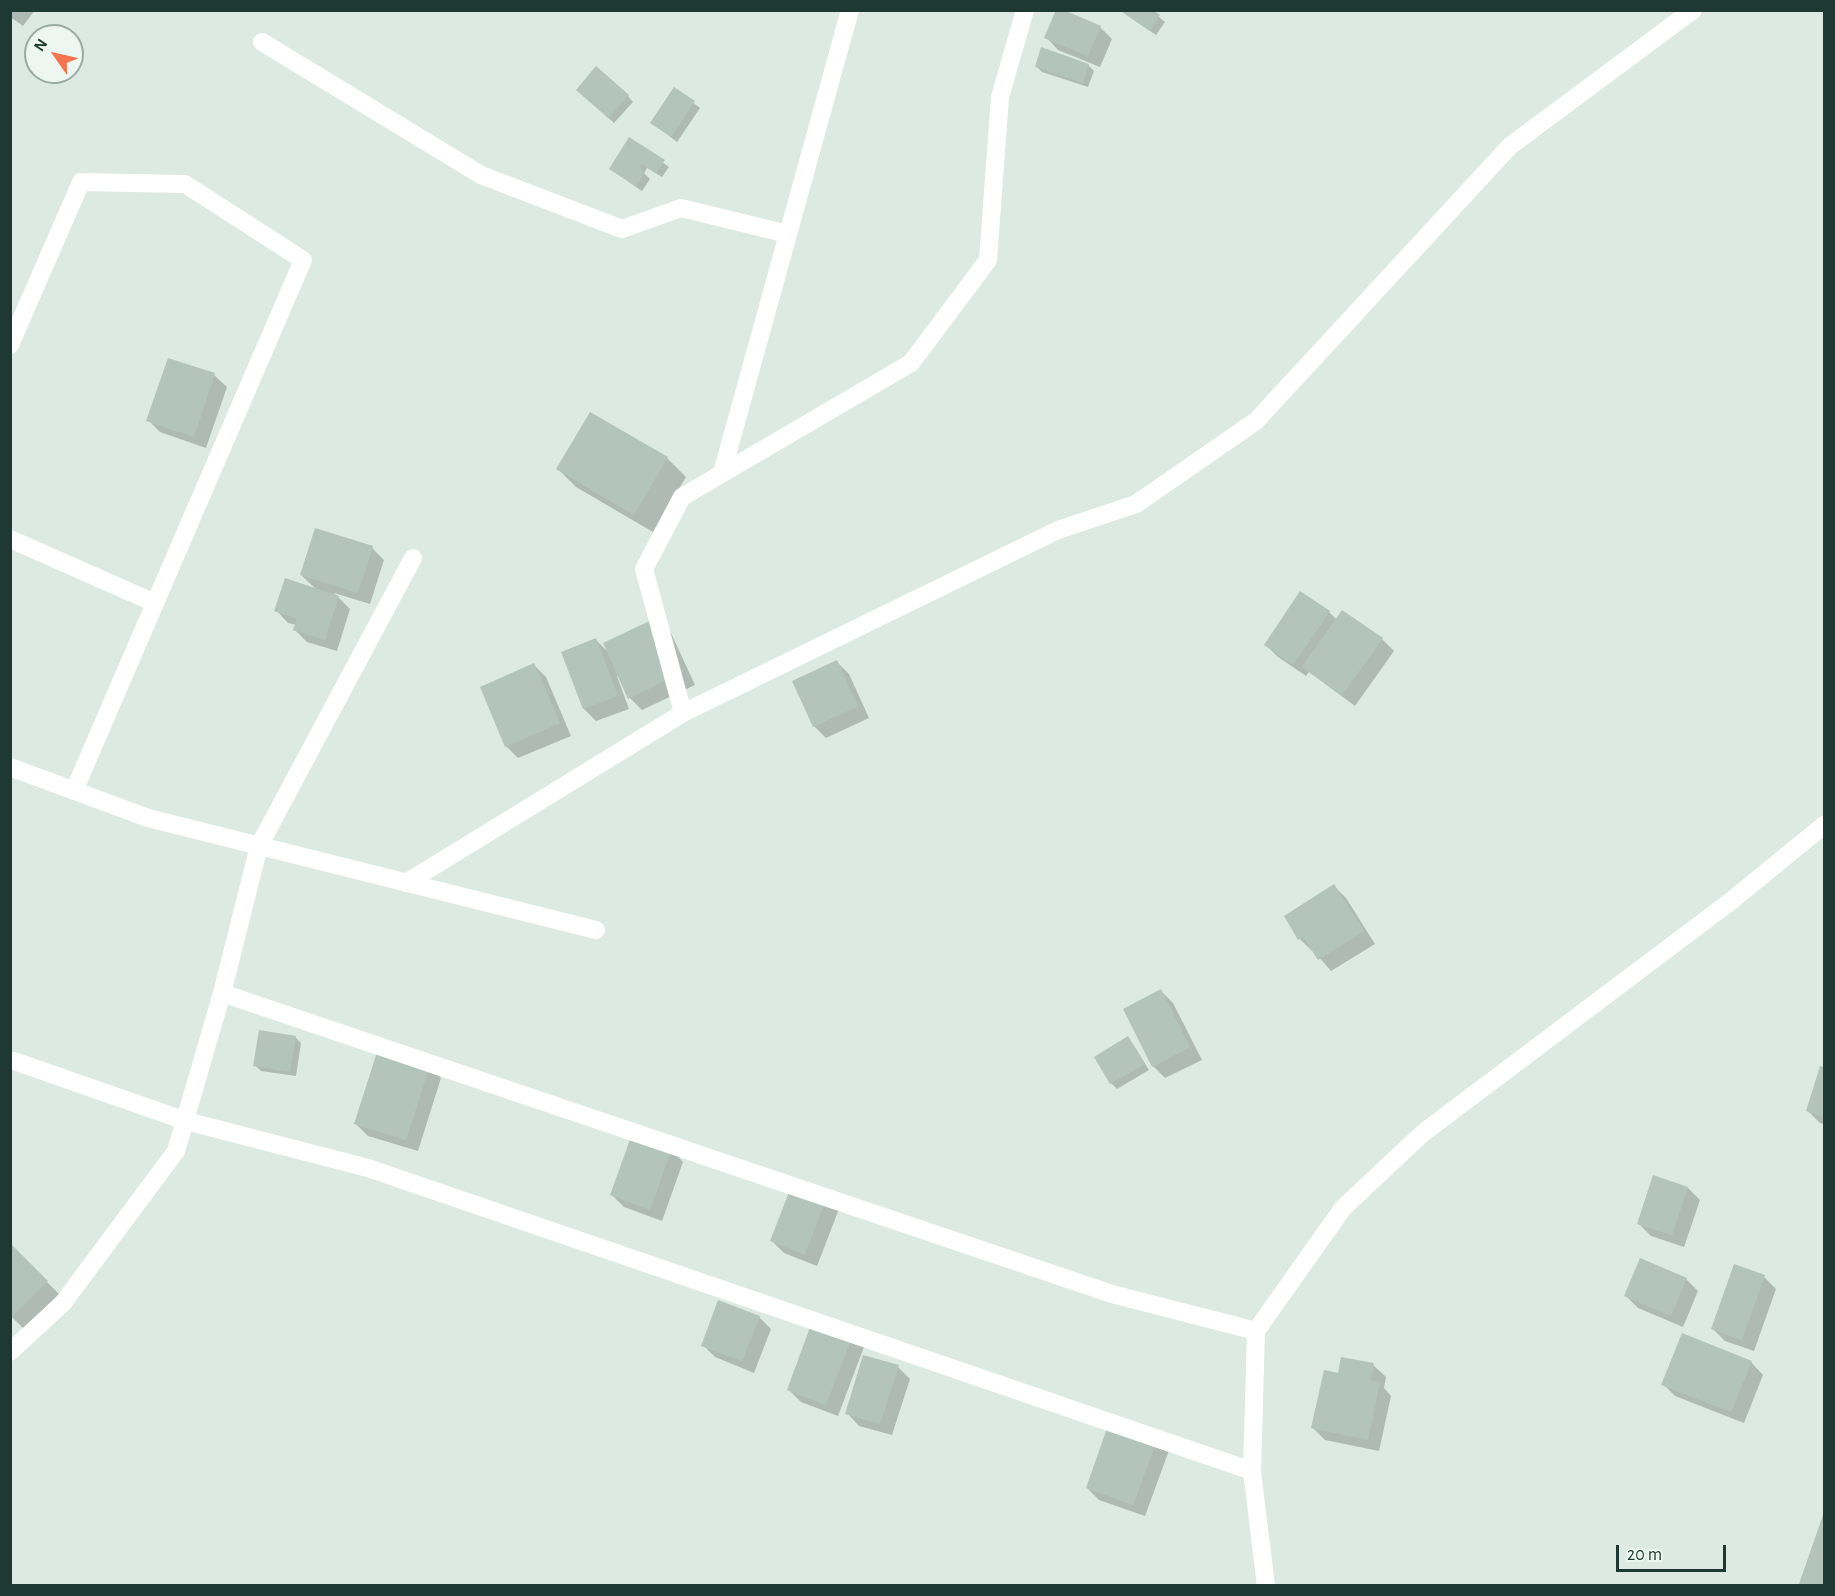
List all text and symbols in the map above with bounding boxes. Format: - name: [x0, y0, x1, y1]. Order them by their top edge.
- north arrow: [24, 24, 84, 84]
- text: N: [31, 36, 50, 54]
- scale bar: [1619, 1533, 1728, 1571]
- text: 20 m: [1627, 1546, 1662, 1564]

